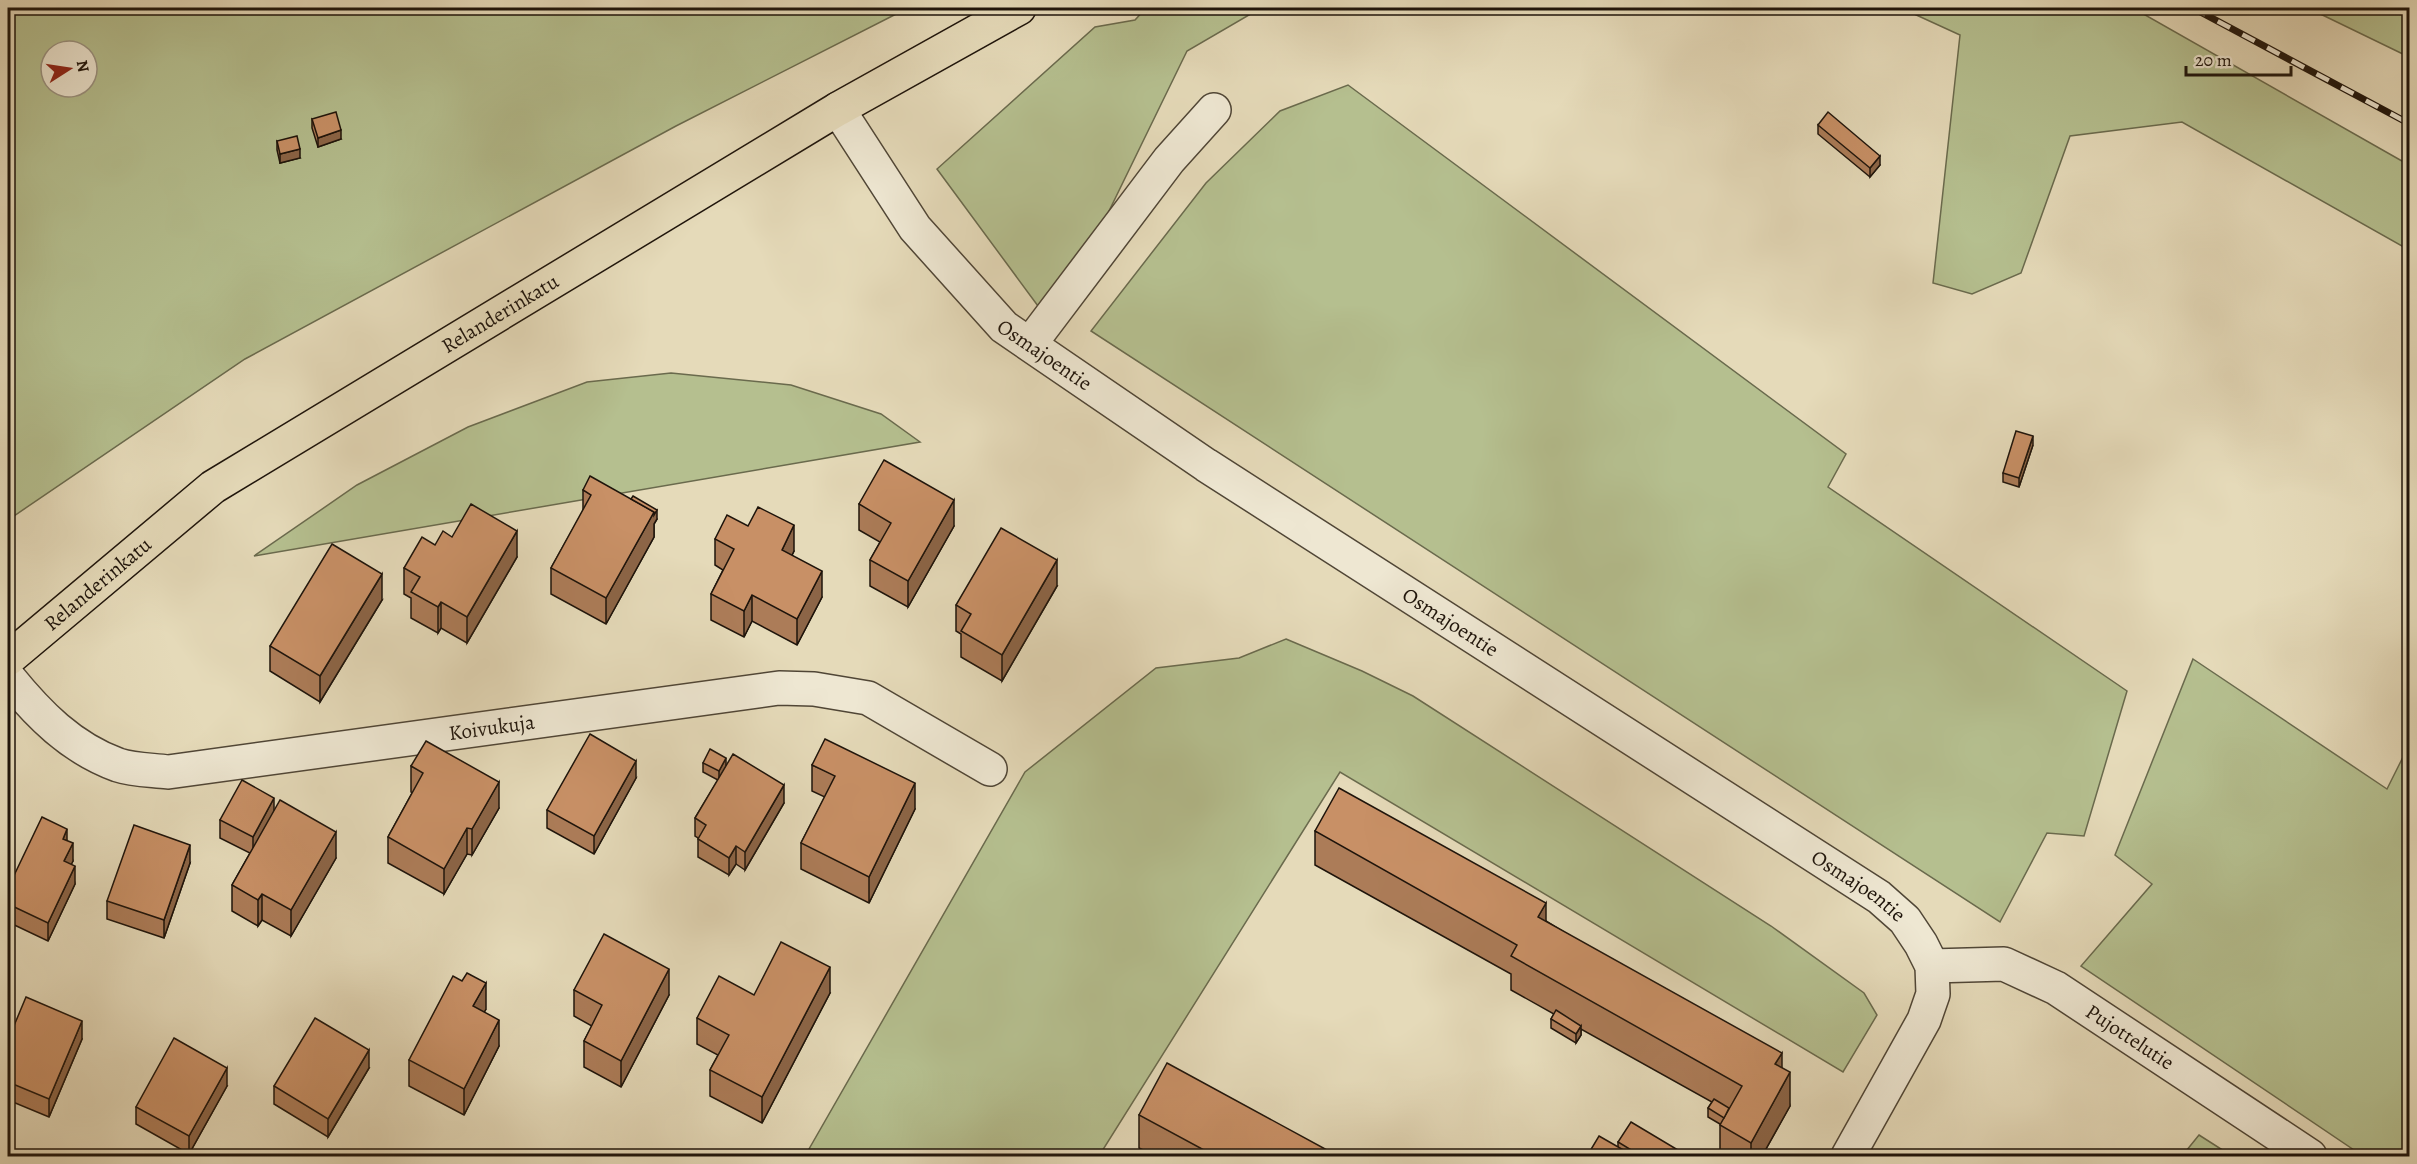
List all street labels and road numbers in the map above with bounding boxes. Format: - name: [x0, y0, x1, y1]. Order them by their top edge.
- street label: Relanderinkatu: [436, 267, 564, 360]
- street label: Osmajoentie: [992, 312, 1098, 397]
- street label: Relanderinkatu: [38, 530, 158, 637]
- street label: Osmajoentie: [1397, 581, 1504, 663]
- street label: Koivukuja: [447, 708, 537, 747]
- street label: Osmajoentie: [1806, 843, 1912, 928]
- street label: Pujottelutie: [2080, 997, 2180, 1076]

